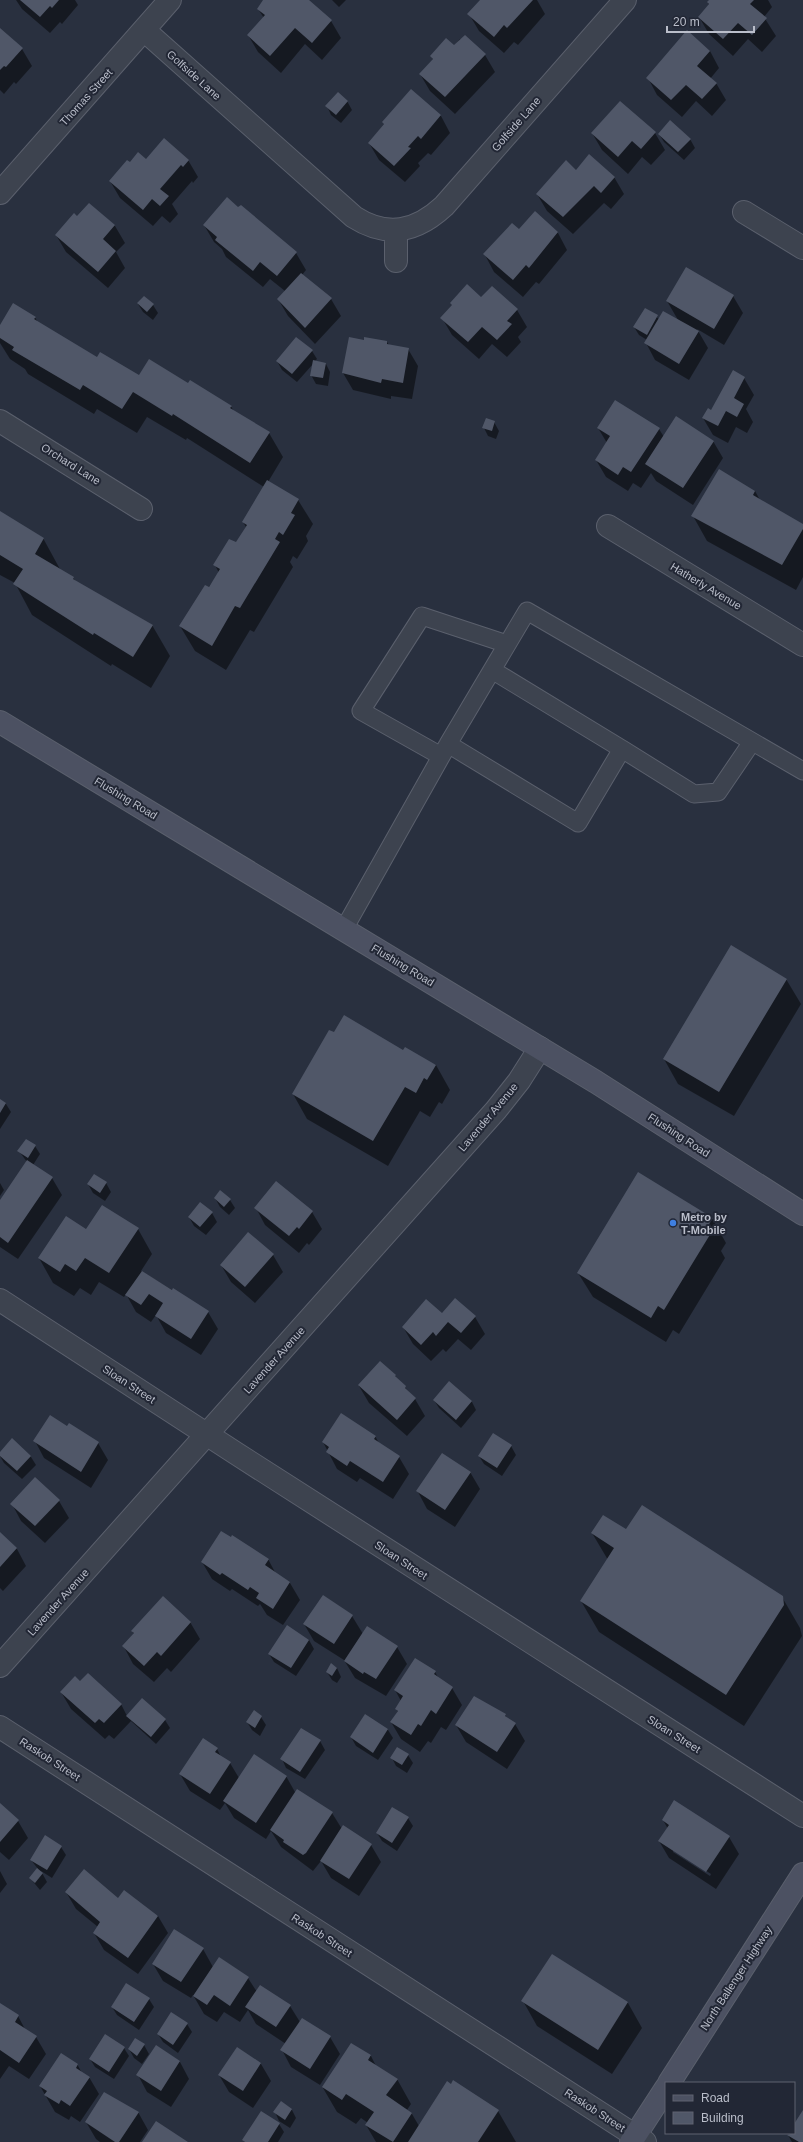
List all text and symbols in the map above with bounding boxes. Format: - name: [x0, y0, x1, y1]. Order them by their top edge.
- scale bar: [667, 8, 754, 34]
- text: 20 m: [673, 15, 700, 29]
- street label: Golfside Lane: [165, 48, 223, 102]
- street label: Thomas Street: [57, 66, 115, 128]
- street label: Golfside Lane: [489, 94, 543, 154]
- street label: Orchard Lane: [39, 441, 103, 487]
- street label: Hatherly Avenue: [668, 560, 744, 612]
- street label: Flushing Road: [93, 775, 159, 821]
- street label: Flushing Road: [370, 942, 436, 988]
- street label: Lavender Avenue: [456, 1080, 520, 1154]
- street label: Flushing Road: [646, 1111, 712, 1159]
- place label: Metro by T-Mobile: [681, 1211, 728, 1236]
- marker: Metro by T-Mobile: [668, 1218, 678, 1228]
- street label: Lavender Avenue: [241, 1324, 307, 1396]
- street label: Sloan Street: [100, 1362, 158, 1406]
- street label: Sloan Street: [372, 1538, 430, 1582]
- street label: Lavender Avenue: [25, 1566, 91, 1638]
- street label: Sloan Street: [645, 1713, 703, 1755]
- street label: Raskob Street: [18, 1735, 82, 1783]
- street label: Raskob Street: [290, 1911, 354, 1959]
- street label: North Ballenger Highway: [698, 1923, 774, 2032]
- legend: [665, 2082, 795, 2134]
- street label: Raskob Street: [563, 2086, 627, 2134]
- text: Road: [701, 2091, 730, 2105]
- text: Building: [701, 2111, 744, 2125]

